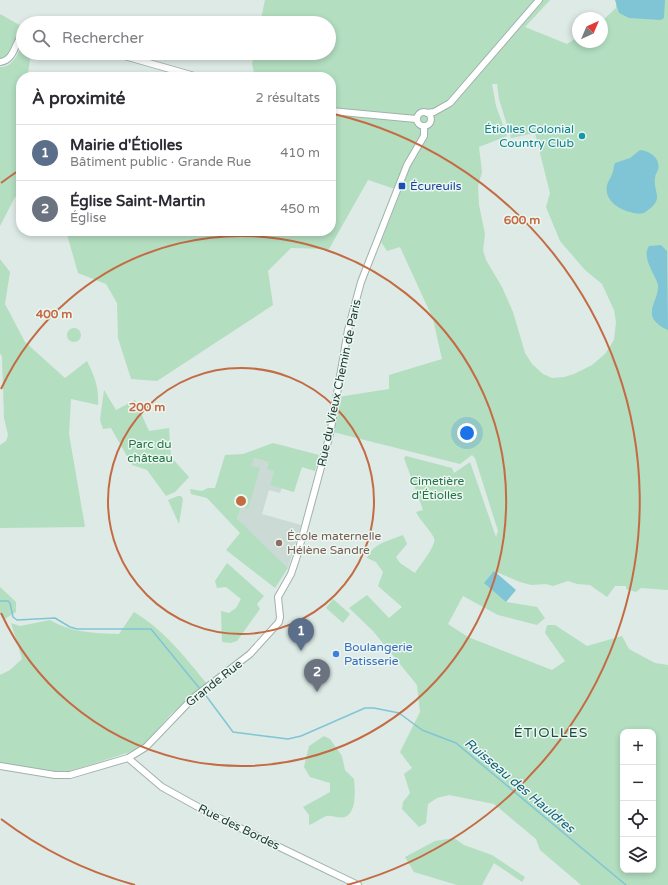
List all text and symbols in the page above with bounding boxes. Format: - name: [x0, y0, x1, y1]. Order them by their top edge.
- north arrow: [572, 12, 608, 48]
- search box: [16, 16, 336, 60]
- icon: search: [30, 27, 52, 49]
- text: Rechercher: [62, 29, 144, 47]
- text: À proximité: [32, 88, 125, 109]
- text: 2 résultats: [256, 90, 320, 106]
- place label: Étiolles Colonial Country Club: [484, 122, 574, 150]
- marker: Étiolles Colonial Country Club: [577, 131, 587, 141]
- text: Mairie d'Étiolles: [70, 136, 182, 154]
- text: 1: [41, 145, 49, 161]
- text: 410 m: [280, 145, 320, 161]
- text: Bâtiment public · Grande Rue: [70, 154, 251, 170]
- place label: Écureuils: [410, 179, 462, 193]
- marker: Écureuils: [397, 181, 407, 191]
- text: Église Saint-Martin: [70, 192, 205, 210]
- text: 2: [41, 201, 49, 217]
- text: 450 m: [280, 201, 320, 217]
- text: Église: [70, 210, 106, 226]
- text: 600 m: [504, 213, 540, 227]
- street label: Rue du Vieux Chemin de Paris: [314, 298, 364, 468]
- text: 400 m: [36, 307, 72, 321]
- text: 200 m: [129, 400, 165, 414]
- your location: [457, 423, 477, 443]
- park label: Parc du château: [127, 437, 173, 465]
- park label: Cimetière d'Étiolles: [410, 474, 465, 502]
- centre of rings: [234, 494, 248, 508]
- place label: École maternelle Hélène Sandre: [287, 529, 382, 557]
- marker: École maternelle Hélène Sandre: [274, 538, 284, 548]
- pin: 1: [288, 618, 314, 651]
- place label: Boulangerie Patisserie: [344, 640, 413, 668]
- marker: Boulangerie Patisserie: [331, 649, 341, 659]
- street label: Grande Rue: [183, 656, 245, 709]
- pin: 2: [304, 659, 330, 692]
- district label: ÉTIOLLES: [514, 724, 588, 741]
- map controls: [620, 729, 656, 873]
- button: +: [620, 729, 656, 765]
- water label: Ruisseau des Hauldres: [461, 735, 578, 837]
- button: −: [620, 765, 656, 801]
- street label: Rue des Bordes: [196, 801, 282, 853]
- button: locate: [620, 801, 656, 837]
- button: layers: [620, 837, 656, 873]

